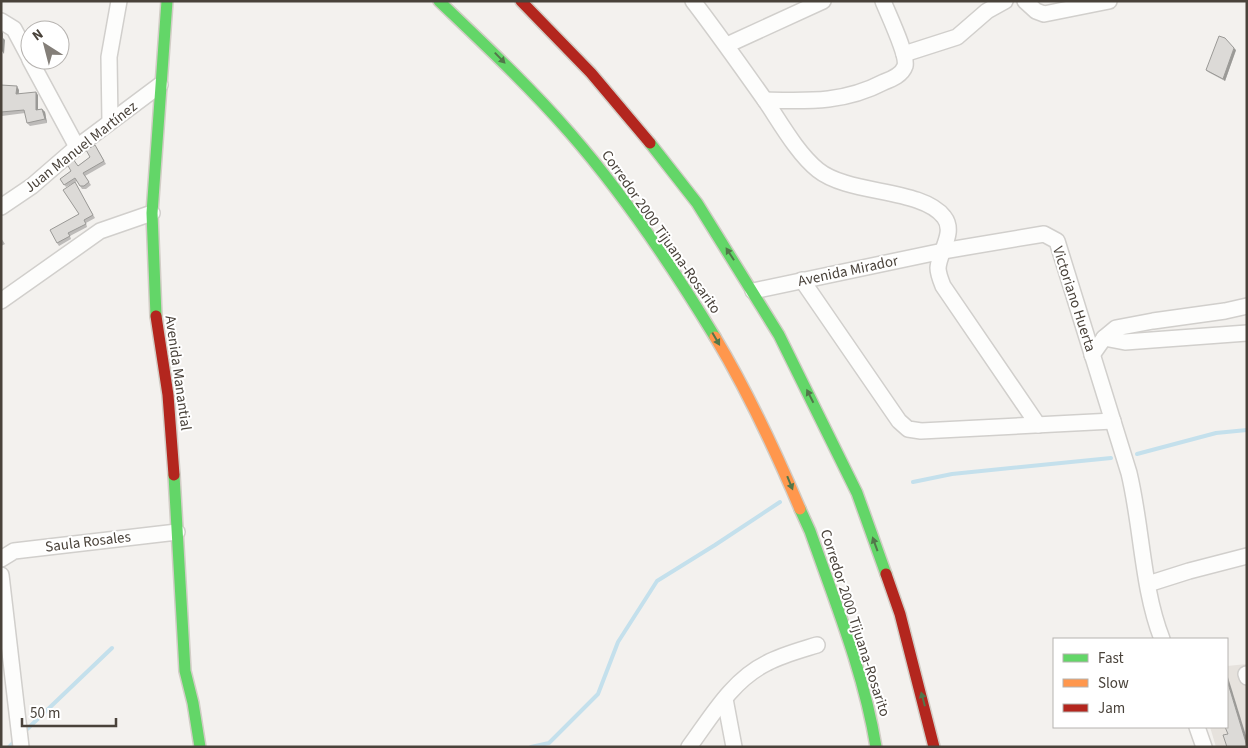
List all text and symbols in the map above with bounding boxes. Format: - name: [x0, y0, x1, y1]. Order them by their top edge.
- north arrow: [20, 20, 70, 70]
- text: N: [28, 24, 48, 46]
- one-way arrow: [494, 52, 506, 64]
- street label: Juan Manuel Martínez: [20, 96, 142, 198]
- street label: Corredor 2000 Tijuana-Rosarito: [596, 146, 726, 318]
- street label: Victoriano Huerta: [1047, 244, 1101, 354]
- one-way arrow: [725, 248, 734, 261]
- street label: Avenida Mirador: [796, 250, 901, 292]
- street label: Avenida Manantial: [160, 314, 196, 432]
- one-way arrow: [711, 332, 720, 345]
- one-way arrow: [806, 388, 814, 403]
- one-way arrow: [787, 476, 795, 490]
- street label: Saula Rosales: [44, 526, 132, 558]
- street label: Corredor 2000 Tijuana-Rosarito: [815, 527, 895, 719]
- one-way arrow: [871, 536, 879, 551]
- legend: [1053, 638, 1228, 728]
- text: Fast: [1098, 648, 1124, 669]
- text: Slow: [1098, 673, 1129, 694]
- one-way arrow: [919, 692, 927, 707]
- scale bar: [22, 696, 116, 728]
- text: Jam: [1098, 698, 1125, 719]
- text: 50 m: [30, 703, 60, 724]

